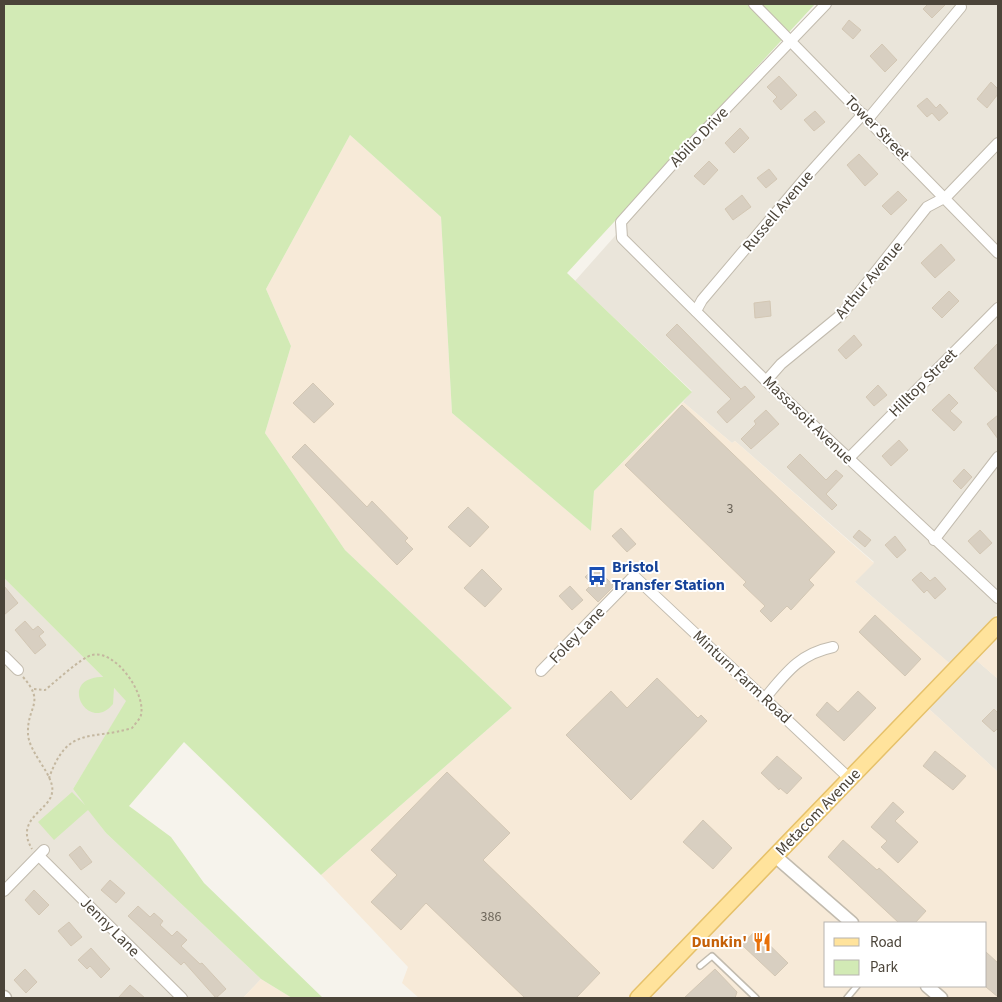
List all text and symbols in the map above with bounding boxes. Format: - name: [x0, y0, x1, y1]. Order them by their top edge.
- street label: Tower Street: [839, 90, 915, 166]
- street label: Abilio Drive: [665, 102, 733, 172]
- street label: Russell Avenue: [737, 166, 819, 256]
- street label: Arthur Avenue: [830, 236, 908, 324]
- street label: Hilltop Street: [884, 343, 963, 422]
- street label: Massasoit Avenue: [758, 371, 858, 469]
- house number: 3: [727, 499, 734, 519]
- place label: Bristol Transfer Station: [612, 556, 725, 596]
- bus stop icon: Bristol Transfer Station: [586, 565, 608, 587]
- street label: Foley Lane: [544, 602, 610, 668]
- street label: Minturn Farm Road: [688, 625, 796, 729]
- street label: Metacom Avenue: [771, 763, 866, 861]
- street label: Jenny Lane: [75, 892, 145, 962]
- house number: 386: [481, 907, 501, 927]
- legend: [824, 922, 987, 987]
- place label: Dunkin': [691, 931, 747, 953]
- restaurant icon: Dunkin': [751, 931, 773, 953]
- text: Road: [870, 932, 902, 953]
- text: Park: [870, 957, 899, 978]

